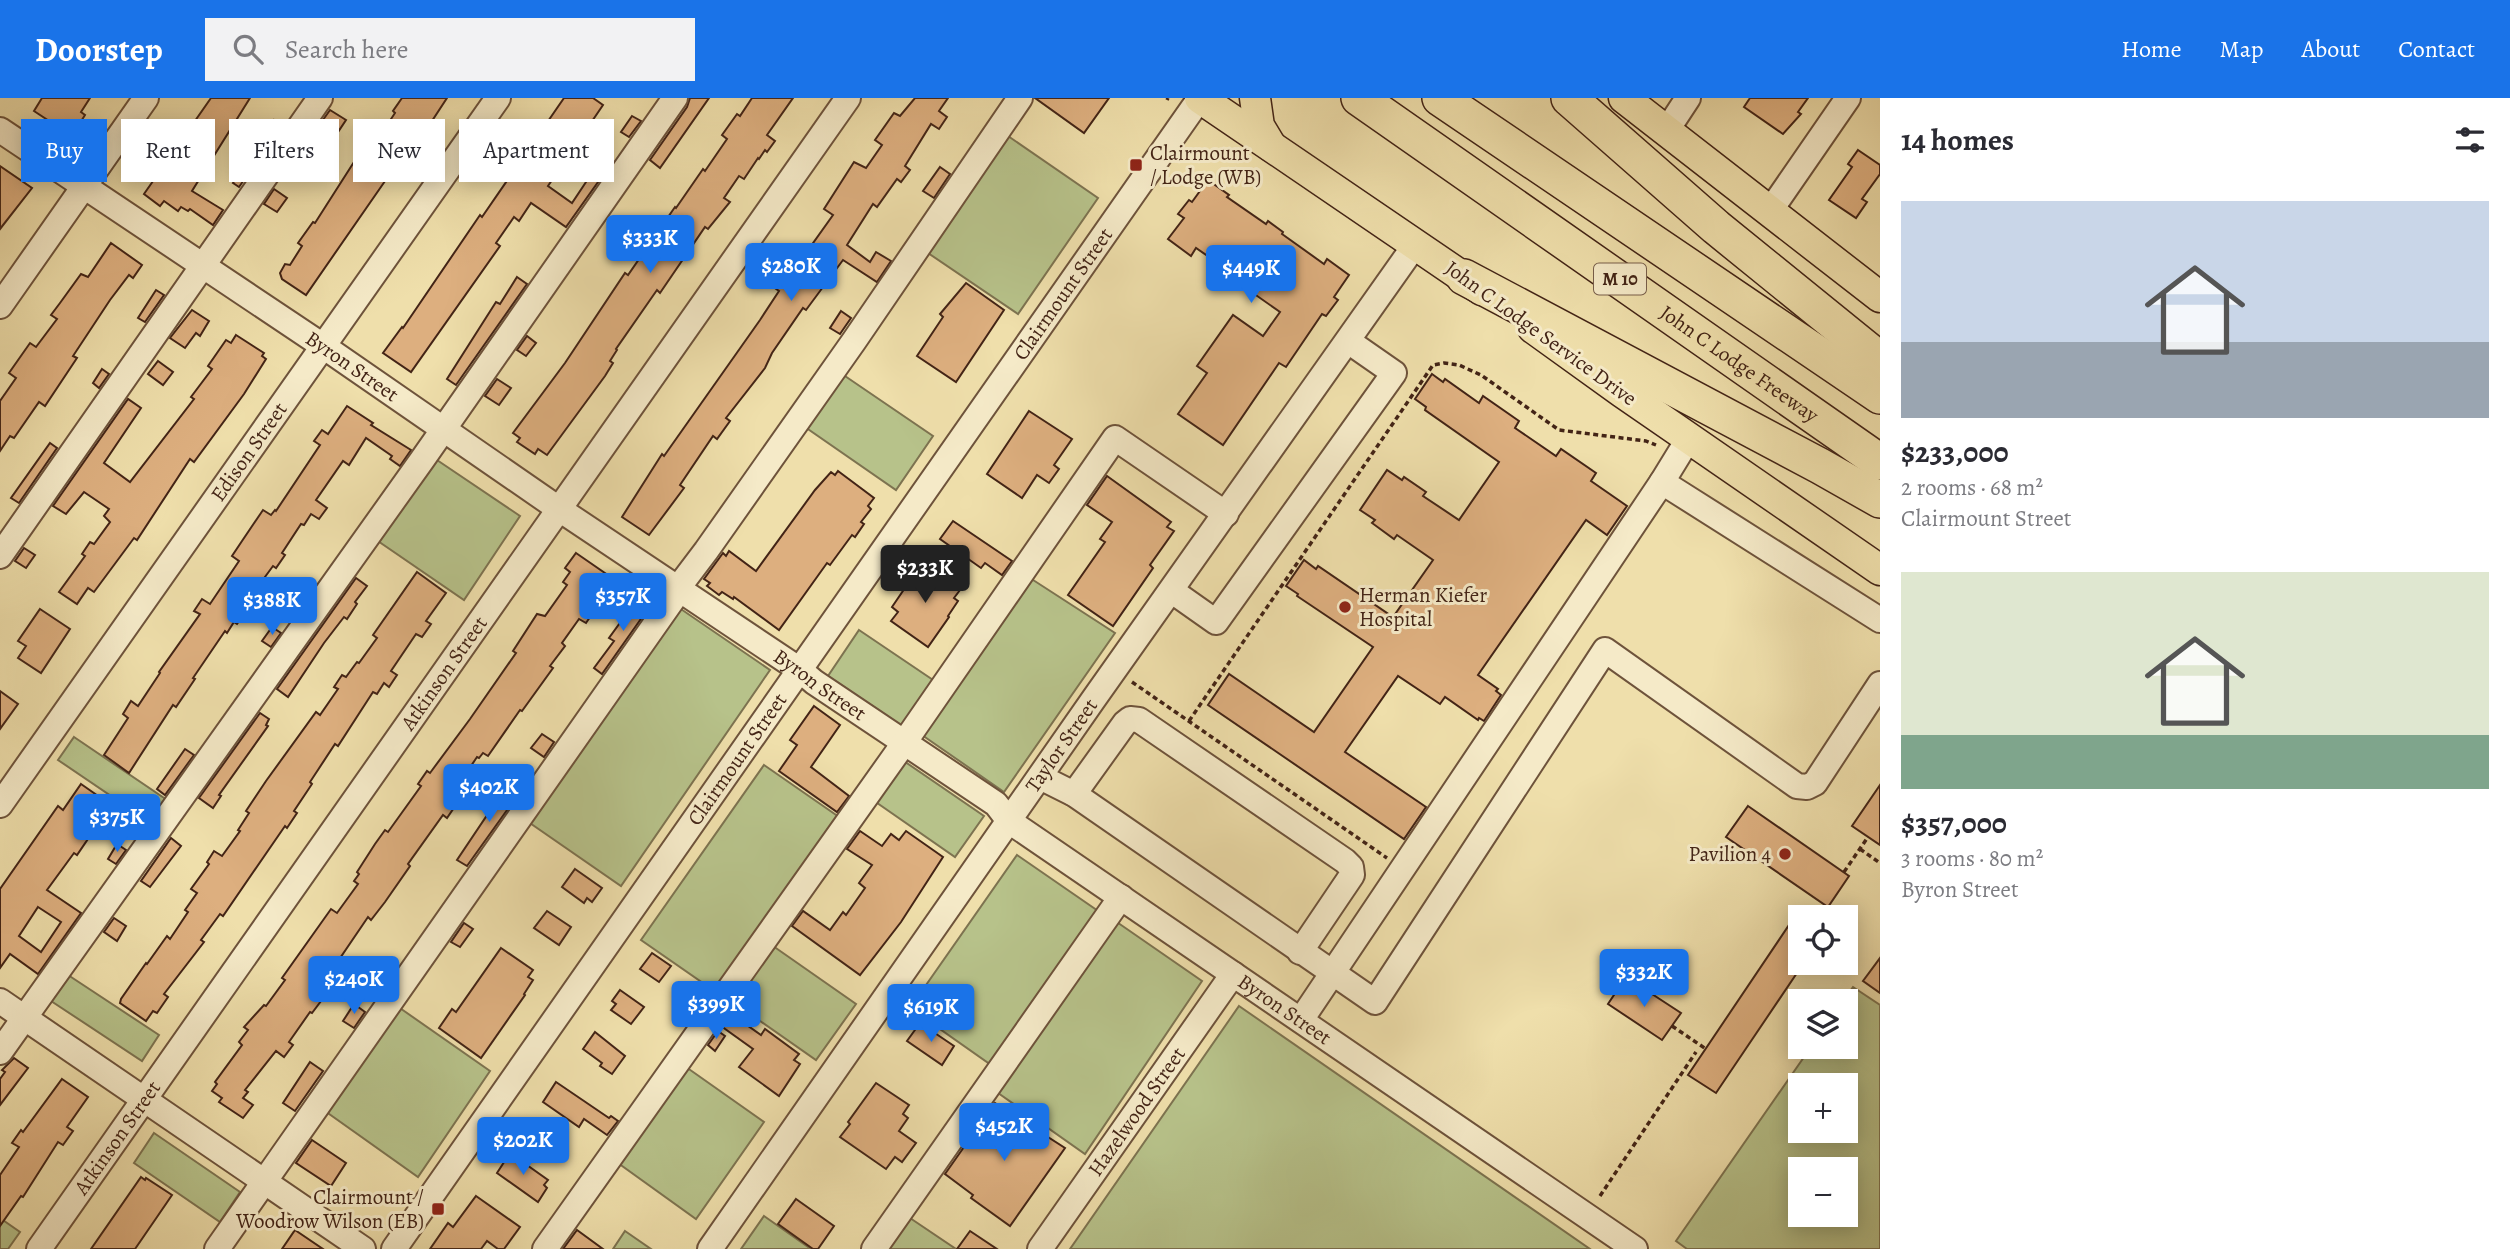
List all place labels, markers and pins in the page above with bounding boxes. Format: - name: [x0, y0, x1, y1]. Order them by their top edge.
- place label: Clairmount / Lodge (WB): [1150, 139, 1261, 191]
- marker: Clairmount / Lodge (WB): [1128, 157, 1144, 173]
- pin: $333K: [601, 216, 699, 275]
- pin: $280K: [742, 244, 840, 303]
- pin: $449K: [1202, 246, 1300, 305]
- pin: $233K: [876, 546, 974, 605]
- pin: $357K: [574, 574, 672, 633]
- pin: $388K: [223, 578, 321, 637]
- place label: Herman Kiefer Hospital: [1359, 581, 1487, 633]
- marker: Herman Kiefer Hospital: [1337, 599, 1353, 615]
- pin: $402K: [440, 764, 538, 824]
- pin: $375K: [68, 794, 166, 854]
- place label: Pavilion 4: [1689, 840, 1771, 868]
- marker: Pavilion 4: [1777, 846, 1793, 862]
- pin: $332K: [1595, 950, 1693, 1009]
- pin: $240K: [305, 956, 403, 1016]
- pin: $399K: [667, 982, 765, 1041]
- pin: $619K: [882, 984, 980, 1044]
- pin: $452K: [955, 1104, 1053, 1163]
- pin: $202K: [474, 1118, 572, 1177]
- place label: Clairmount / Woodrow Wilson (EB): [235, 1183, 424, 1235]
- marker: Clairmount / Woodrow Wilson (EB): [430, 1201, 446, 1217]

